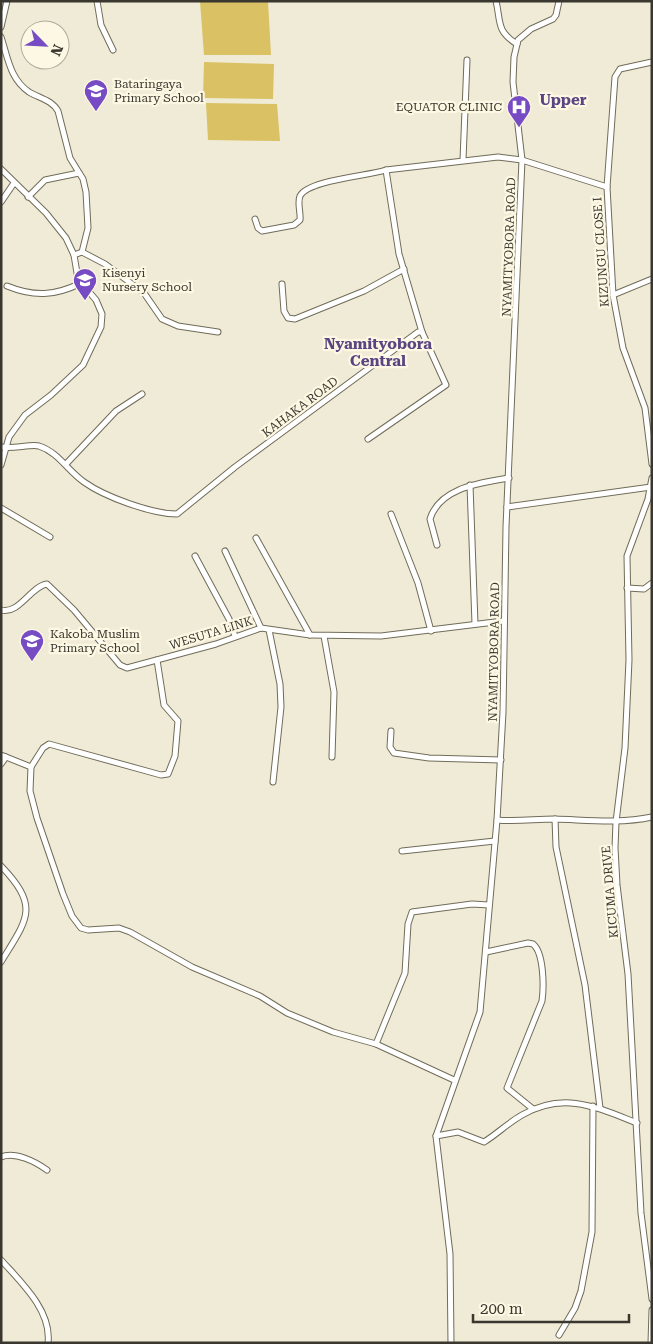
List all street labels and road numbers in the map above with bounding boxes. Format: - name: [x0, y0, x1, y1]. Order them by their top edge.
- street label: NYAMITYOBORA ROAD: [500, 177, 518, 317]
- street label: KIZUNGU CLOSE I: [590, 197, 612, 307]
- street label: KAHAKA ROAD: [259, 374, 341, 440]
- street label: NYAMITYOBORA ROAD: [486, 582, 502, 722]
- street label: WESUTA LINK: [168, 614, 255, 652]
- street label: KICUMA DRIVE: [599, 845, 621, 939]

